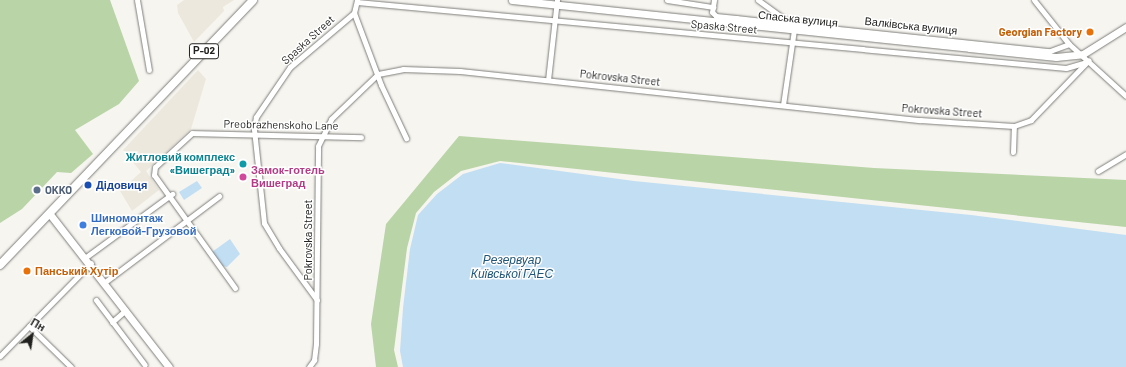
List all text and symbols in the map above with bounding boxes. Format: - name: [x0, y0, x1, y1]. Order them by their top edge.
- street label: Спаська вулиця: [757, 8, 839, 30]
- street label: Spaska Street: [279, 13, 337, 67]
- street label: Валківська вулиця: [864, 15, 958, 37]
- street label: Spaska Street: [690, 18, 758, 36]
- place label: Georgian Factory: [999, 25, 1082, 39]
- marker: Georgian Factory: [1085, 27, 1095, 37]
- road number: Р-02: [188, 43, 220, 59]
- street label: Pokrovska Street: [579, 67, 661, 89]
- street label: Pokrovska Street: [901, 102, 983, 120]
- street label: Preobrazhenskoho Lane: [224, 117, 338, 133]
- place label: Житловий комплекс «Вишеград»: [126, 151, 235, 177]
- marker: Житловий комплекс «Вишеград»: [238, 159, 248, 169]
- place label: Замок-готель Вишеград: [251, 164, 325, 190]
- marker: Замок-готель Вишеград: [238, 172, 248, 182]
- place label: Дідовиця: [96, 178, 147, 192]
- marker: Дідовиця: [83, 180, 93, 190]
- place label: OKKO: [45, 183, 72, 197]
- marker: OKKO: [32, 185, 42, 195]
- street label: Pokrovska Street: [301, 200, 315, 280]
- place label: Шиномонтаж Легковой-Грузовой: [91, 212, 196, 238]
- marker: Шиномонтаж Легковой-Грузовой: [78, 220, 88, 230]
- water label: Резервуар Київської ГАЕС: [471, 253, 553, 281]
- place label: Панський Хутір: [35, 264, 118, 278]
- marker: Панський Хутір: [22, 266, 32, 276]
- north arrow: [12, 315, 52, 355]
- text: Пн: [29, 315, 48, 333]

